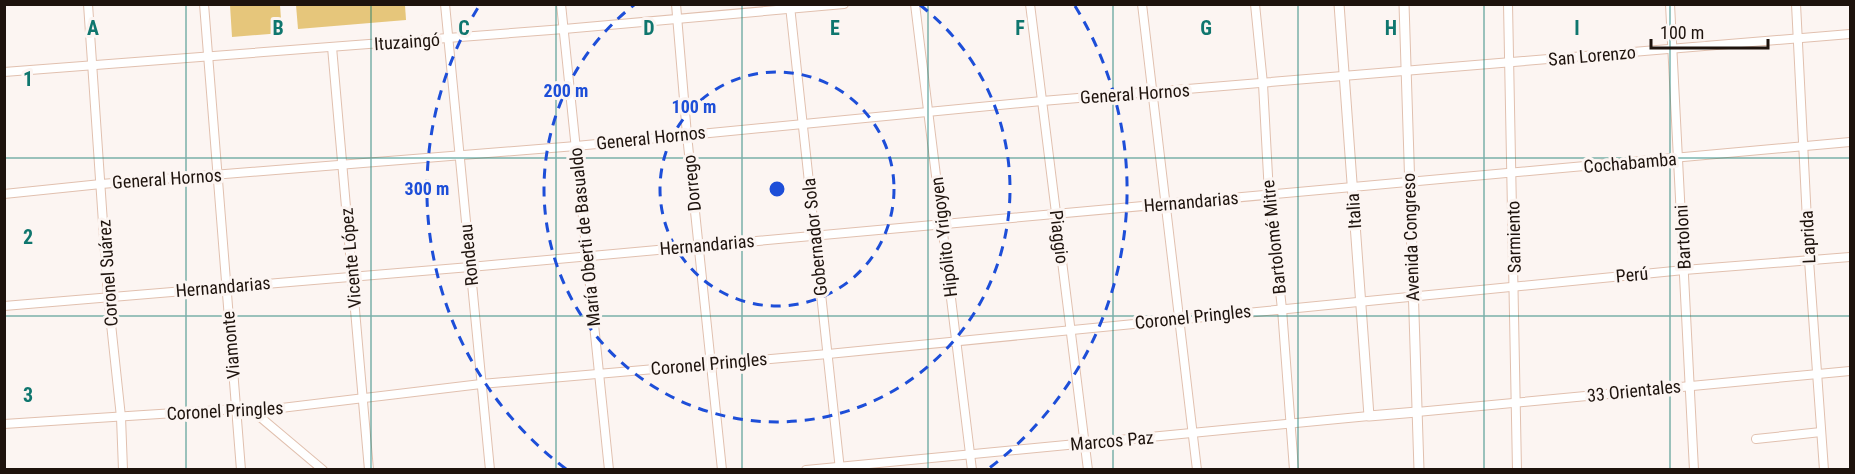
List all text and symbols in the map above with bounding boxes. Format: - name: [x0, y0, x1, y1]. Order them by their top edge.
- scale bar: [1651, 12, 1768, 50]
- text: A: [87, 16, 99, 40]
- text: B: [272, 16, 284, 40]
- text: C: [458, 16, 470, 40]
- text: D: [643, 16, 655, 40]
- text: E: [830, 16, 840, 40]
- text: F: [1015, 16, 1025, 40]
- text: G: [1200, 16, 1212, 40]
- text: H: [1385, 16, 1397, 40]
- text: I: [1574, 16, 1580, 40]
- text: 100 m: [1660, 22, 1704, 43]
- street label: Ituzaingó: [373, 29, 441, 54]
- street label: San Lorenzo: [1547, 41, 1637, 70]
- text: 1: [23, 67, 33, 91]
- street label: General Hornos: [1079, 79, 1191, 108]
- text: 200 m: [544, 80, 588, 101]
- text: 100 m: [672, 96, 716, 117]
- street label: General Hornos: [595, 121, 707, 154]
- street label: María Oberti de Basualdo: [565, 146, 604, 328]
- street label: Cochabamba: [1583, 148, 1677, 177]
- street label: Dorrego: [678, 154, 705, 212]
- street label: General Hornos: [111, 164, 223, 193]
- street label: Avenida Congreso: [1398, 173, 1423, 302]
- street label: Hipólito Yrigoyen: [926, 176, 961, 298]
- street label: Gobernador Sola: [798, 177, 831, 297]
- text: 300 m: [405, 178, 449, 199]
- centre of rings: [767, 179, 787, 199]
- street label: Bartolomé Mitre: [1257, 179, 1290, 295]
- street label: Hernandarias: [1143, 187, 1239, 216]
- street label: Italia: [1342, 193, 1365, 229]
- street label: Sarmiento: [1502, 201, 1525, 273]
- street label: Bartoloni: [1670, 204, 1695, 270]
- street label: Vicente López: [336, 207, 365, 309]
- street label: Piaggio: [1046, 209, 1073, 265]
- street label: Laprida: [1796, 210, 1819, 264]
- street label: Coronel Suárez: [93, 219, 122, 327]
- street label: Rondeau: [455, 223, 482, 287]
- text: 2: [23, 225, 33, 249]
- street label: Hernandarias: [659, 230, 755, 259]
- street label: Perú: [1615, 263, 1649, 286]
- street label: Hernandarias: [175, 272, 271, 301]
- street label: Coronel Pringles: [1134, 300, 1252, 333]
- street label: Viamonte: [217, 310, 244, 380]
- street label: Coronel Pringles: [650, 348, 768, 379]
- street label: 33 Orientales: [1586, 375, 1682, 406]
- text: 3: [23, 383, 33, 407]
- street label: Coronel Pringles: [166, 397, 284, 424]
- street label: Marcos Paz: [1069, 426, 1155, 455]

